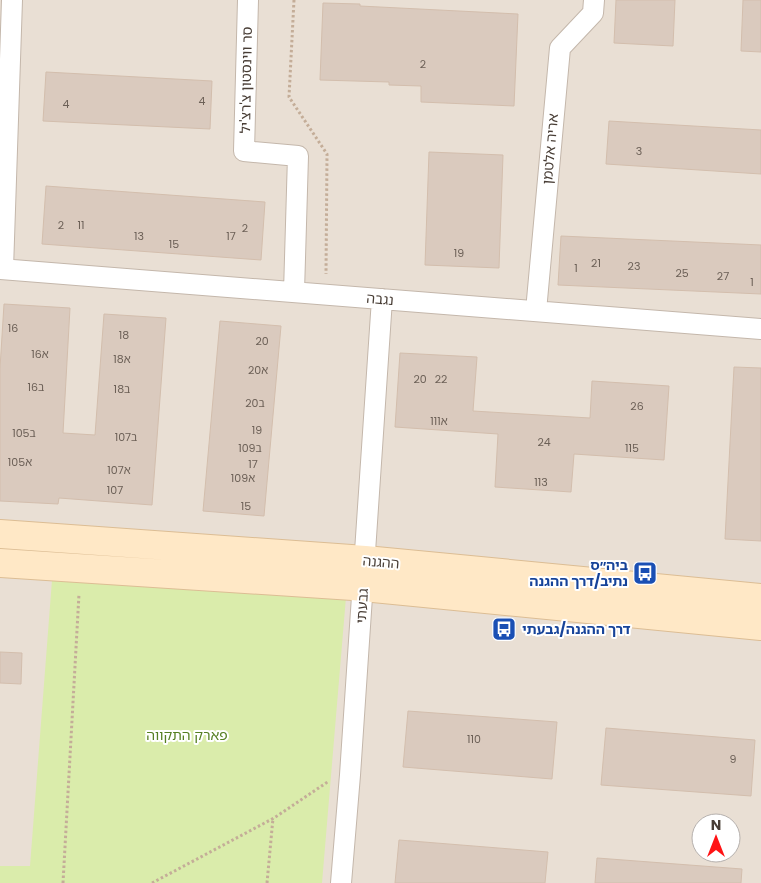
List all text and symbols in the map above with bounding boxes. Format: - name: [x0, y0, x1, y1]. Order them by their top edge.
- street label: סר ווינסטון צ'רצ'יל: [235, 26, 257, 134]
- house number: 2: [420, 56, 426, 72]
- house number: 4: [199, 93, 206, 109]
- house number: 4: [63, 96, 70, 112]
- street label: אריה אלטמן: [537, 113, 563, 185]
- house number: 3: [636, 143, 642, 159]
- house number: 2: [58, 217, 64, 233]
- house number: 11: [77, 217, 85, 233]
- house number: 2: [242, 220, 248, 236]
- house number: 13: [134, 228, 144, 244]
- house number: 17: [226, 228, 236, 244]
- house number: 15: [169, 236, 179, 252]
- house number: 19: [454, 245, 464, 261]
- house number: 21: [591, 255, 601, 271]
- house number: 23: [628, 258, 640, 274]
- house number: 1: [574, 260, 578, 276]
- house number: 25: [675, 265, 689, 281]
- house number: 27: [717, 268, 729, 284]
- house number: 1: [750, 274, 754, 290]
- street label: נגבה: [365, 288, 395, 310]
- house number: 16: [8, 320, 18, 336]
- house number: 18: [119, 327, 129, 343]
- house number: 20: [255, 333, 269, 349]
- house number: 16א: [31, 346, 49, 362]
- house number: 18א: [113, 351, 131, 367]
- house number: 20א: [248, 362, 268, 378]
- house number: 20: [413, 371, 427, 387]
- house number: 22: [435, 371, 447, 387]
- house number: 16ב: [28, 379, 44, 395]
- house number: 18ב: [114, 381, 130, 397]
- house number: 20ב: [245, 395, 265, 411]
- house number: 26: [630, 398, 644, 414]
- house number: 111א: [430, 413, 448, 429]
- house number: 19: [252, 422, 262, 438]
- house number: 105ב: [12, 425, 36, 441]
- house number: 107ב: [115, 429, 137, 445]
- house number: 24: [537, 434, 551, 450]
- house number: 109ב: [238, 440, 262, 456]
- house number: 115: [625, 440, 639, 456]
- house number: 105א: [8, 454, 32, 470]
- house number: 17: [248, 456, 258, 472]
- house number: 107א: [107, 462, 131, 478]
- house number: 109א: [231, 470, 255, 486]
- house number: 113: [534, 474, 548, 490]
- house number: 107: [107, 482, 123, 498]
- house number: 15: [241, 498, 251, 514]
- street label: ההגנה: [362, 550, 400, 574]
- place label: ביה״ס נתיב/דרך ההגנה: [529, 555, 628, 591]
- bus stop icon: ביה״ס נתיב/דרך ההגנה: [632, 560, 658, 586]
- street label: גבעתי: [351, 588, 373, 624]
- bus stop icon: דרך ההגנה/גבעתי: [491, 616, 517, 642]
- place label: דרך ההגנה/גבעתי: [522, 619, 631, 639]
- park label: פארק התקווה: [146, 725, 228, 745]
- house number: 110: [467, 731, 481, 747]
- house number: 9: [730, 751, 737, 767]
- north arrow: [691, 813, 741, 863]
- text: N: [711, 815, 721, 835]

